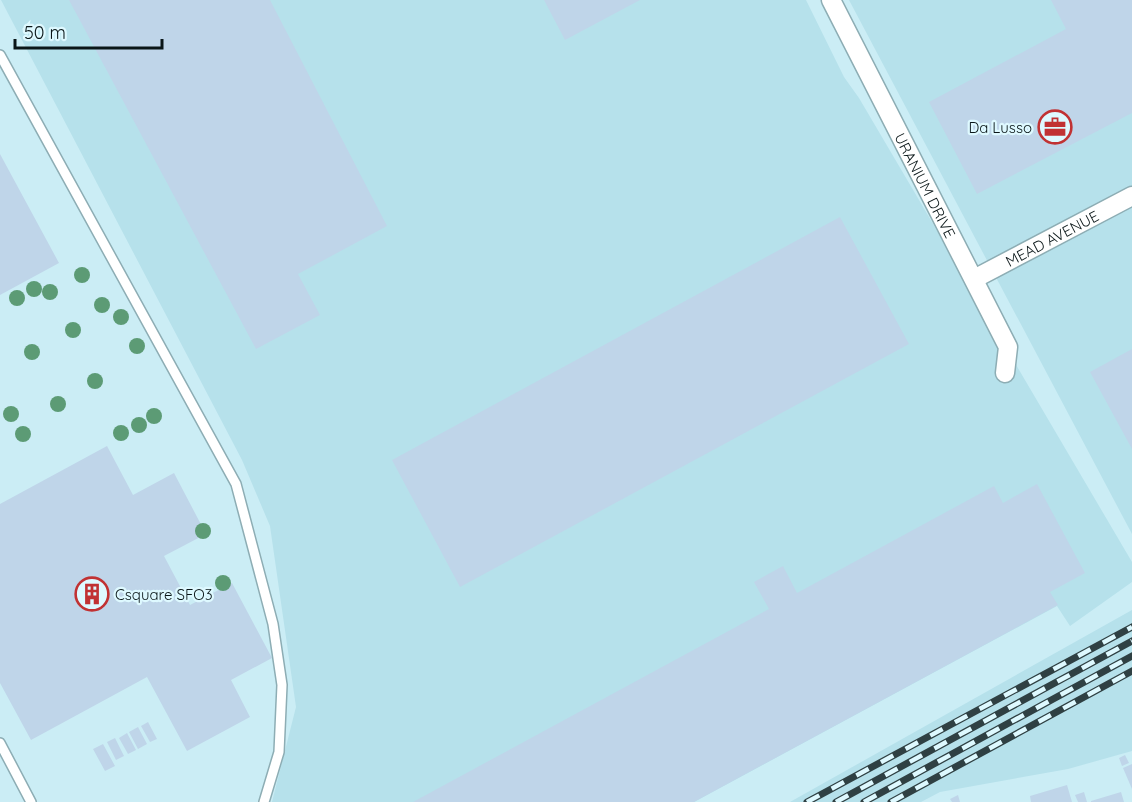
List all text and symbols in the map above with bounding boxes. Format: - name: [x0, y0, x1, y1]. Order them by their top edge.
- scale bar: [15, 12, 162, 50]
- text: 50 m: [24, 21, 66, 44]
- office icon: Da Lusso: [1037, 109, 1073, 145]
- place label: Da Lusso: [968, 118, 1032, 137]
- street label: URANIUM DRIVE: [891, 130, 960, 241]
- street label: MEAD AVENUE: [1002, 206, 1102, 270]
- building icon: Csquare SFO3: [74, 576, 110, 612]
- place label: Csquare SFO3: [115, 585, 213, 604]

